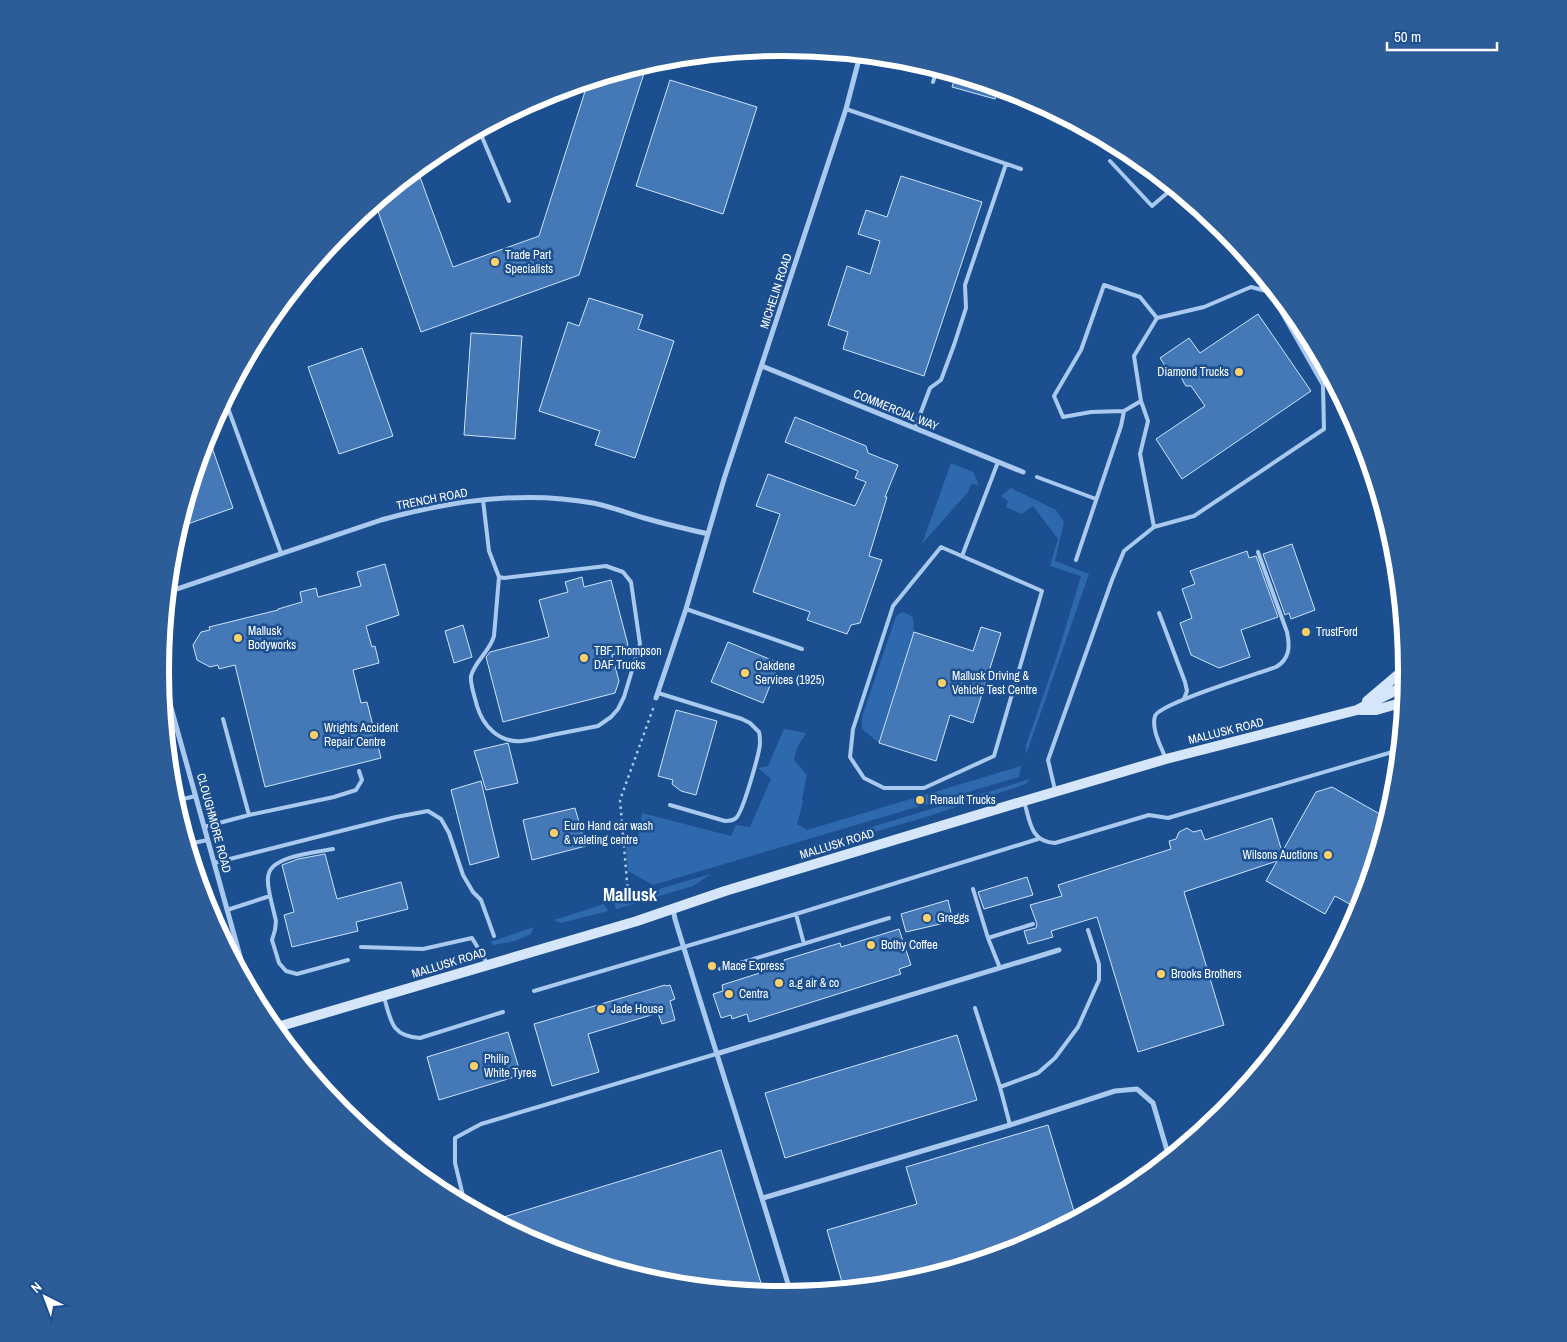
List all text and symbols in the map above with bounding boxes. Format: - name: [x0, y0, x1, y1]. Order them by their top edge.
- scale bar: [1387, 20, 1497, 52]
- text: 50 m: [1394, 26, 1421, 47]
- place label: Trade Part Specialists: [505, 247, 553, 277]
- street label: MICHELIN ROAD: [756, 251, 796, 331]
- marker: Trade Part Specialists: [489, 256, 501, 268]
- place label: Diamond Trucks: [1157, 364, 1229, 380]
- marker: Diamond Trucks: [1233, 366, 1245, 378]
- street label: COMMERCIAL WAY: [851, 386, 941, 435]
- street label: TRENCH ROAD: [395, 484, 469, 514]
- place label: Mallusk Bodyworks: [248, 623, 296, 653]
- place label: TrustFord: [1316, 624, 1358, 640]
- marker: TrustFord: [1300, 626, 1312, 638]
- marker: Mallusk Bodyworks: [232, 632, 244, 644]
- place label: TBF Thompson DAF Trucks: [594, 643, 662, 673]
- marker: TBF Thompson DAF Trucks: [578, 652, 590, 664]
- place label: Oakdene Services (1925): [755, 658, 824, 688]
- marker: Oakdene Services (1925): [739, 667, 751, 679]
- place label: Mallusk Driving & Vehicle Test Centre: [952, 668, 1037, 698]
- marker: Mallusk Driving & Vehicle Test Centre: [936, 677, 948, 689]
- street label: MALLUSK ROAD: [1187, 714, 1265, 748]
- place label: Wrights Accident Repair Centre: [324, 720, 398, 750]
- marker: Wrights Accident Repair Centre: [308, 729, 320, 741]
- street label: CLOUGHMORE ROAD: [193, 771, 235, 875]
- place label: Renault Trucks: [930, 792, 996, 808]
- marker: Renault Trucks: [914, 794, 926, 806]
- place label: Euro Hand car wash & valeting centre: [564, 818, 653, 848]
- street label: MALLUSK ROAD: [798, 825, 876, 863]
- marker: Euro Hand car wash & valeting centre: [548, 827, 560, 839]
- place label: Wilsons Auctions: [1243, 847, 1318, 863]
- marker: Wilsons Auctions: [1322, 849, 1334, 861]
- district label: Mallusk: [603, 882, 658, 907]
- place label: Greggs: [937, 910, 969, 926]
- marker: Greggs: [921, 912, 933, 924]
- place label: Bothy Coffee: [881, 937, 938, 953]
- marker: Bothy Coffee: [865, 939, 877, 951]
- street label: MALLUSK ROAD: [410, 944, 488, 982]
- place label: Mace Express: [722, 958, 784, 974]
- marker: Mace Express: [706, 960, 718, 972]
- place label: Brooks Brothers: [1171, 966, 1242, 982]
- marker: Brooks Brothers: [1155, 968, 1167, 980]
- place label: a.g air & co: [789, 975, 839, 991]
- marker: a.g air & co: [773, 977, 785, 989]
- place label: Centra: [739, 986, 769, 1002]
- marker: Centra: [723, 988, 735, 1000]
- place label: Jade House: [611, 1001, 664, 1017]
- marker: Jade House: [595, 1003, 607, 1015]
- place label: Philip White Tyres: [484, 1051, 536, 1081]
- marker: Philip White Tyres: [468, 1060, 480, 1072]
- north arrow: [20, 1272, 70, 1322]
- text: N: [27, 1278, 45, 1297]

